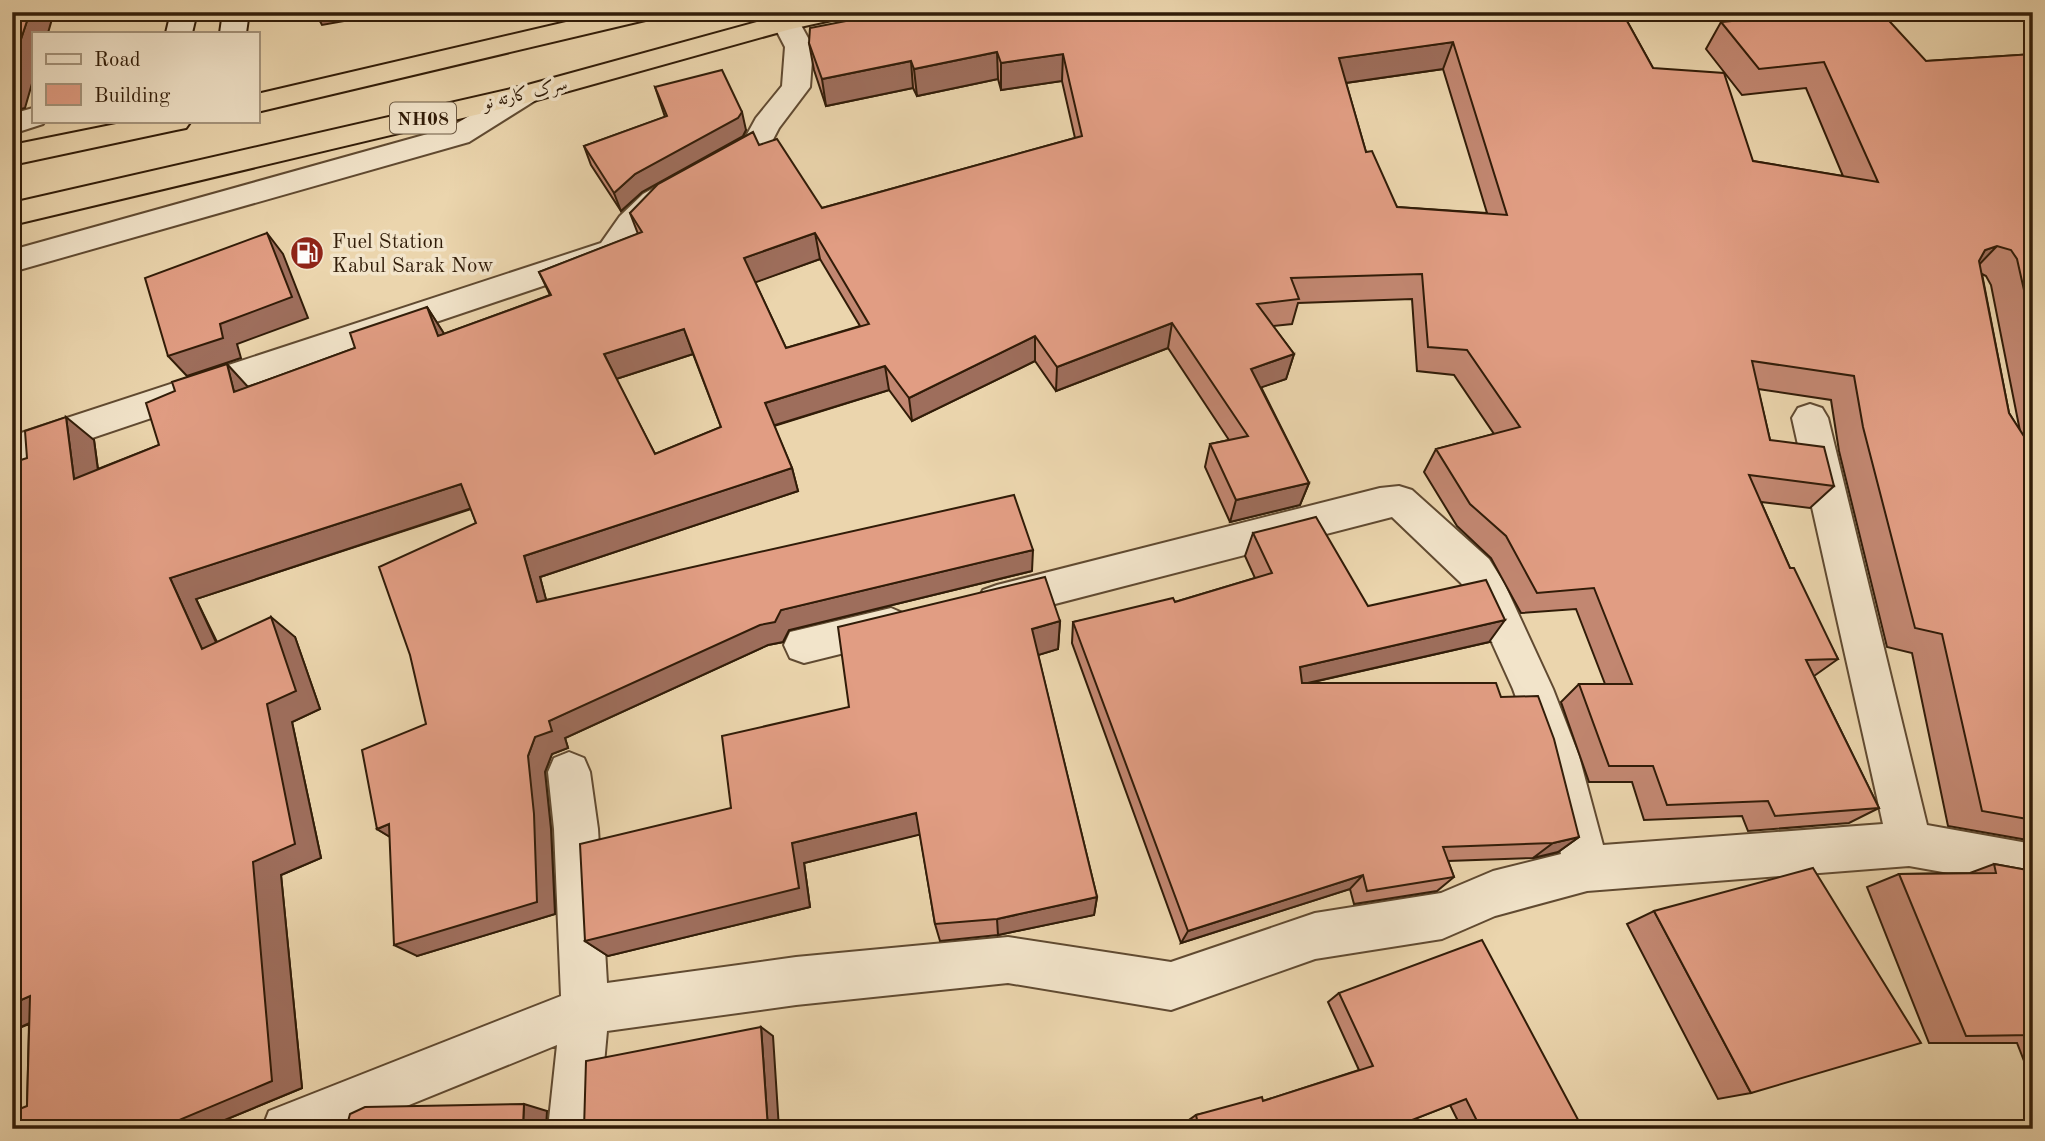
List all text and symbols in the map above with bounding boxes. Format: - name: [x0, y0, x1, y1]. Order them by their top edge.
- legend: [32, 32, 259, 122]
- text: Road: [94, 50, 141, 71]
- street label: سرک کارته نو: [479, 74, 570, 116]
- text: Building: [94, 86, 171, 107]
- road number: NH08: [390, 102, 456, 134]
- place label: Fuel Station Kabul Sarak Now: [332, 232, 494, 277]
- fuel station icon: Fuel Station Kabul Sarak Now: [288, 234, 326, 272]

